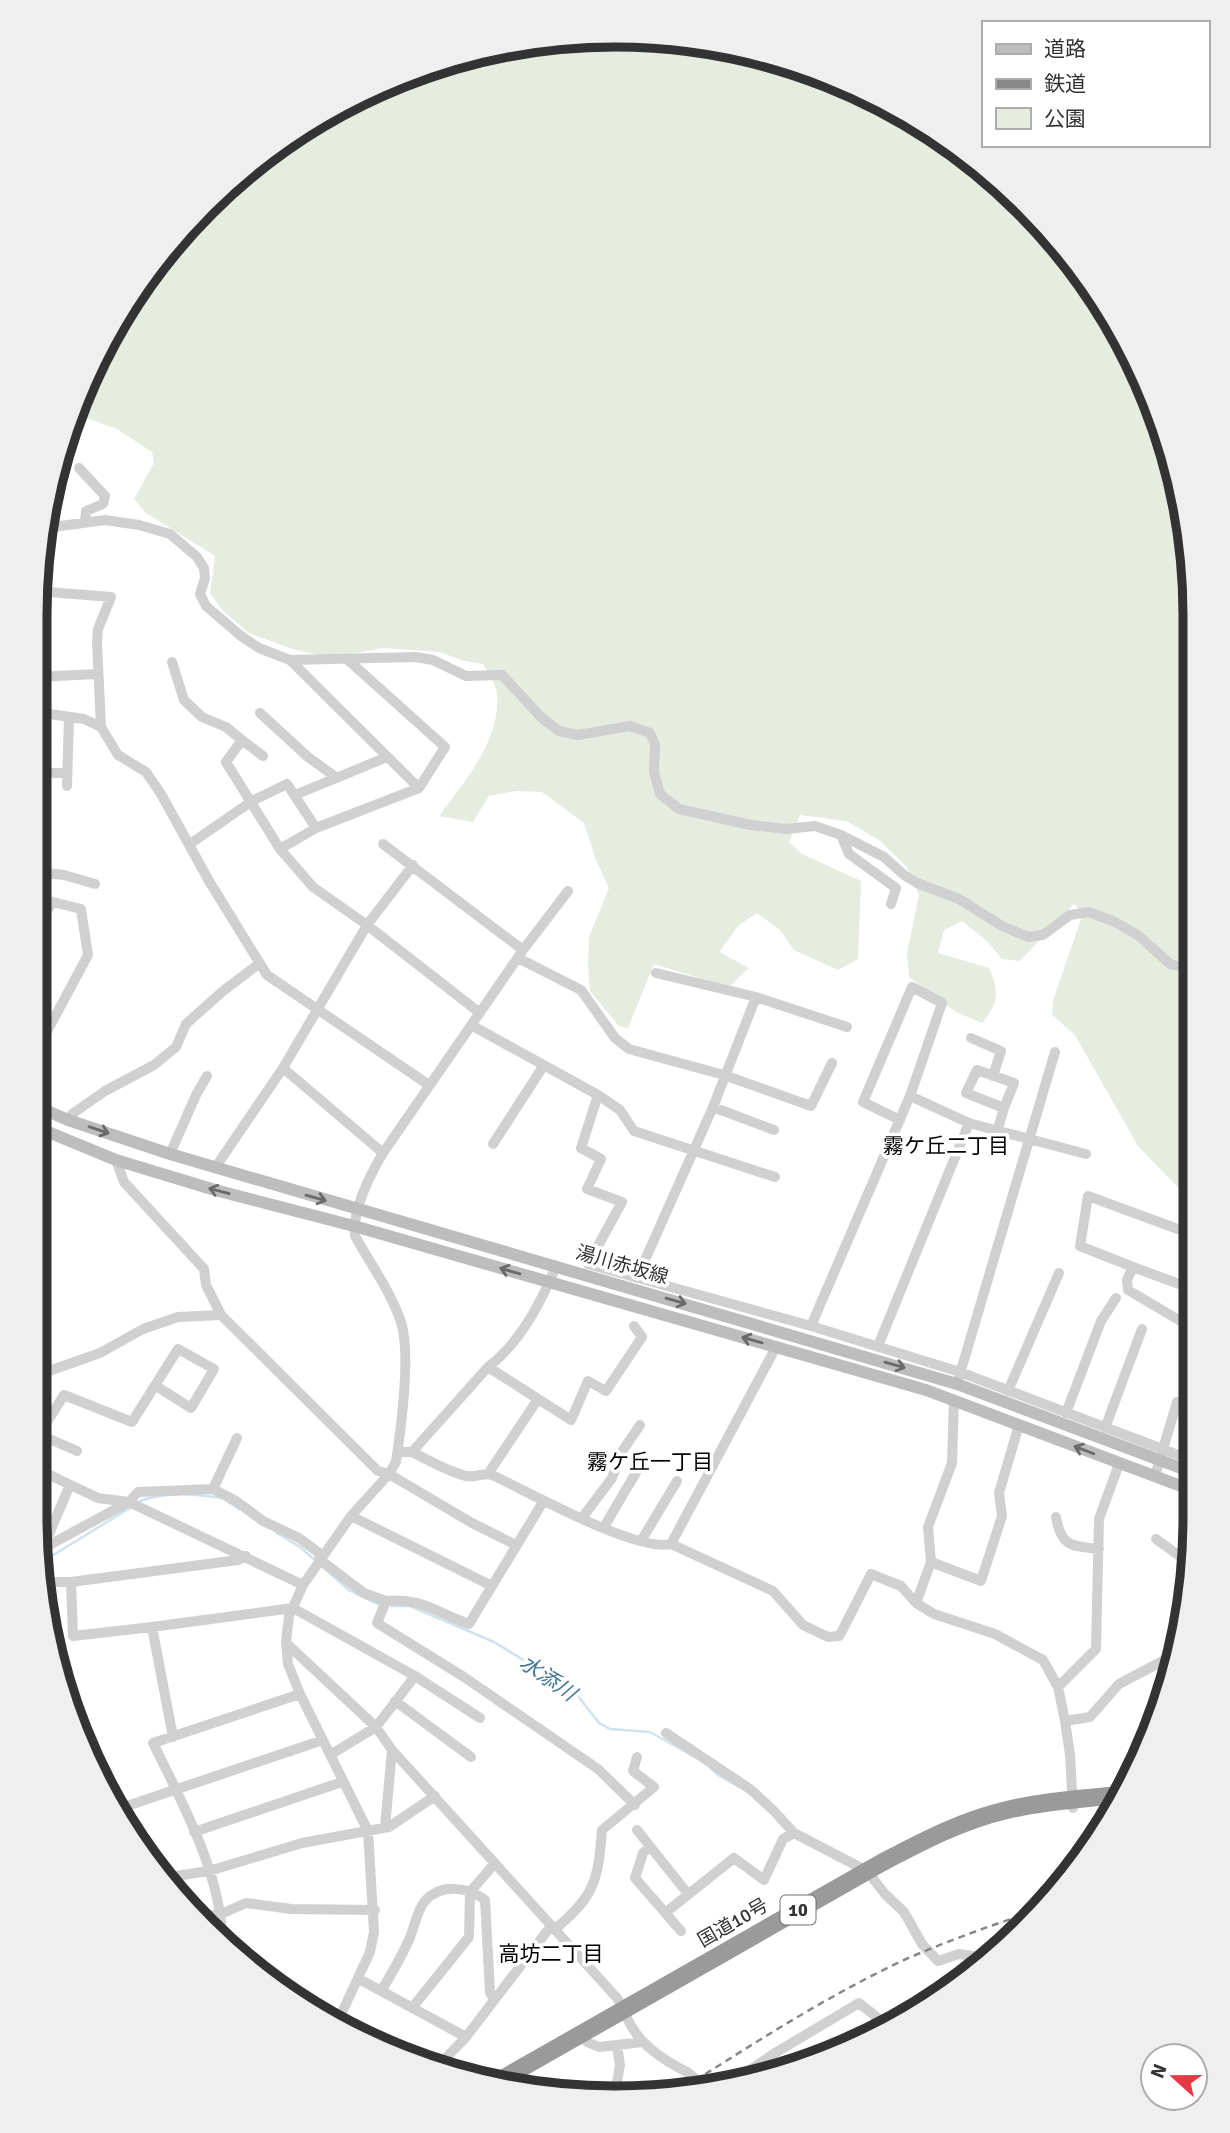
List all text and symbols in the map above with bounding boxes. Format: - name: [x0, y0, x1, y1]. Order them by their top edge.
- legend: [982, 21, 1209, 147]
- text: 道路: [1044, 36, 1086, 62]
- text: 鉄道: [1044, 71, 1086, 97]
- text: 公園: [1044, 106, 1086, 132]
- one-way arrow: [88, 1125, 110, 1137]
- district label: 霧ケ丘二丁目: [883, 1133, 1009, 1159]
- one-way arrow: [209, 1184, 231, 1197]
- one-way arrow: [305, 1192, 327, 1205]
- street label: 湯川赤坂線: [573, 1240, 671, 1290]
- one-way arrow: [499, 1264, 521, 1277]
- one-way arrow: [665, 1296, 687, 1309]
- one-way arrow: [741, 1333, 763, 1346]
- one-way arrow: [883, 1360, 905, 1373]
- one-way arrow: [1073, 1443, 1095, 1455]
- district label: 霧ケ丘一丁目: [587, 1449, 713, 1475]
- water label: 水添川: [515, 1649, 583, 1708]
- street label: 国道10号: [693, 1893, 773, 1953]
- road number: 10: [780, 1896, 816, 1924]
- district label: 高坊二丁目: [499, 1941, 604, 1967]
- north arrow: [1139, 2042, 1209, 2112]
- text: N: [1145, 2061, 1173, 2082]

